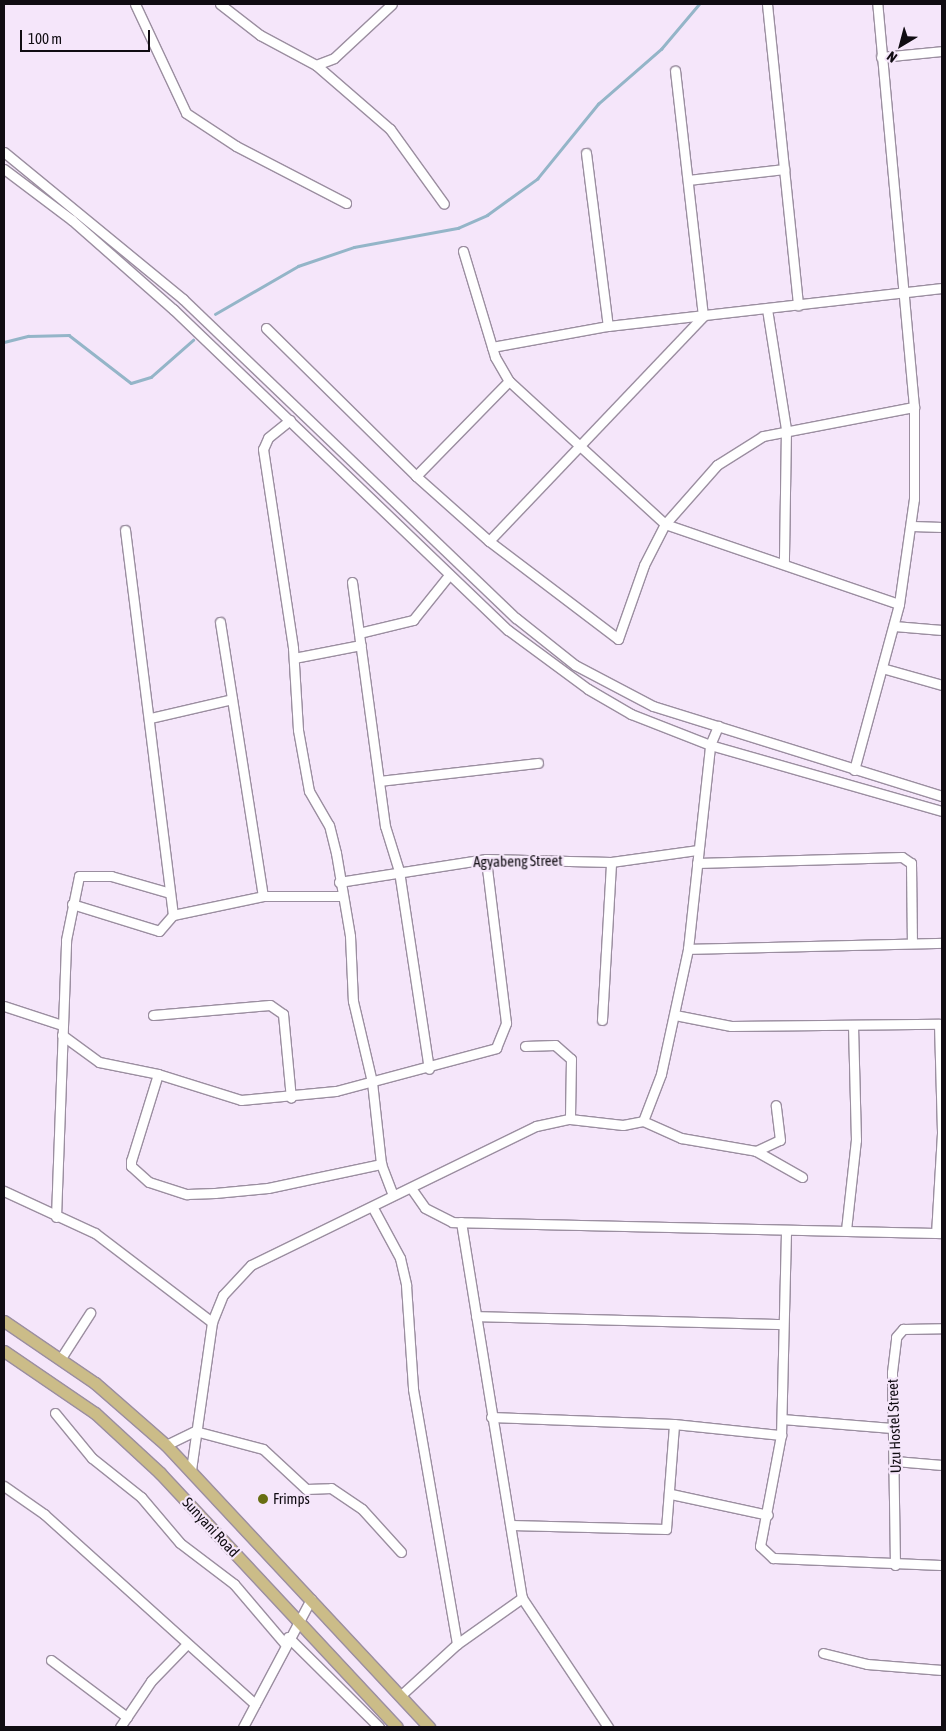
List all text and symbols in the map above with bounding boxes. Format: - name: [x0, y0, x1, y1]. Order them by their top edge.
- scale bar: [22, 20, 152, 52]
- north arrow: [876, 20, 926, 70]
- text: 100 m: [28, 30, 62, 47]
- text: N: [884, 48, 900, 66]
- street label: Agyabeng Street: [473, 851, 563, 871]
- street label: Uzu Hostel Street: [883, 1378, 905, 1474]
- place label: Frimps: [273, 1490, 310, 1508]
- street label: Sunyani Road: [179, 1493, 243, 1561]
- marker: Frimps: [257, 1493, 269, 1505]

